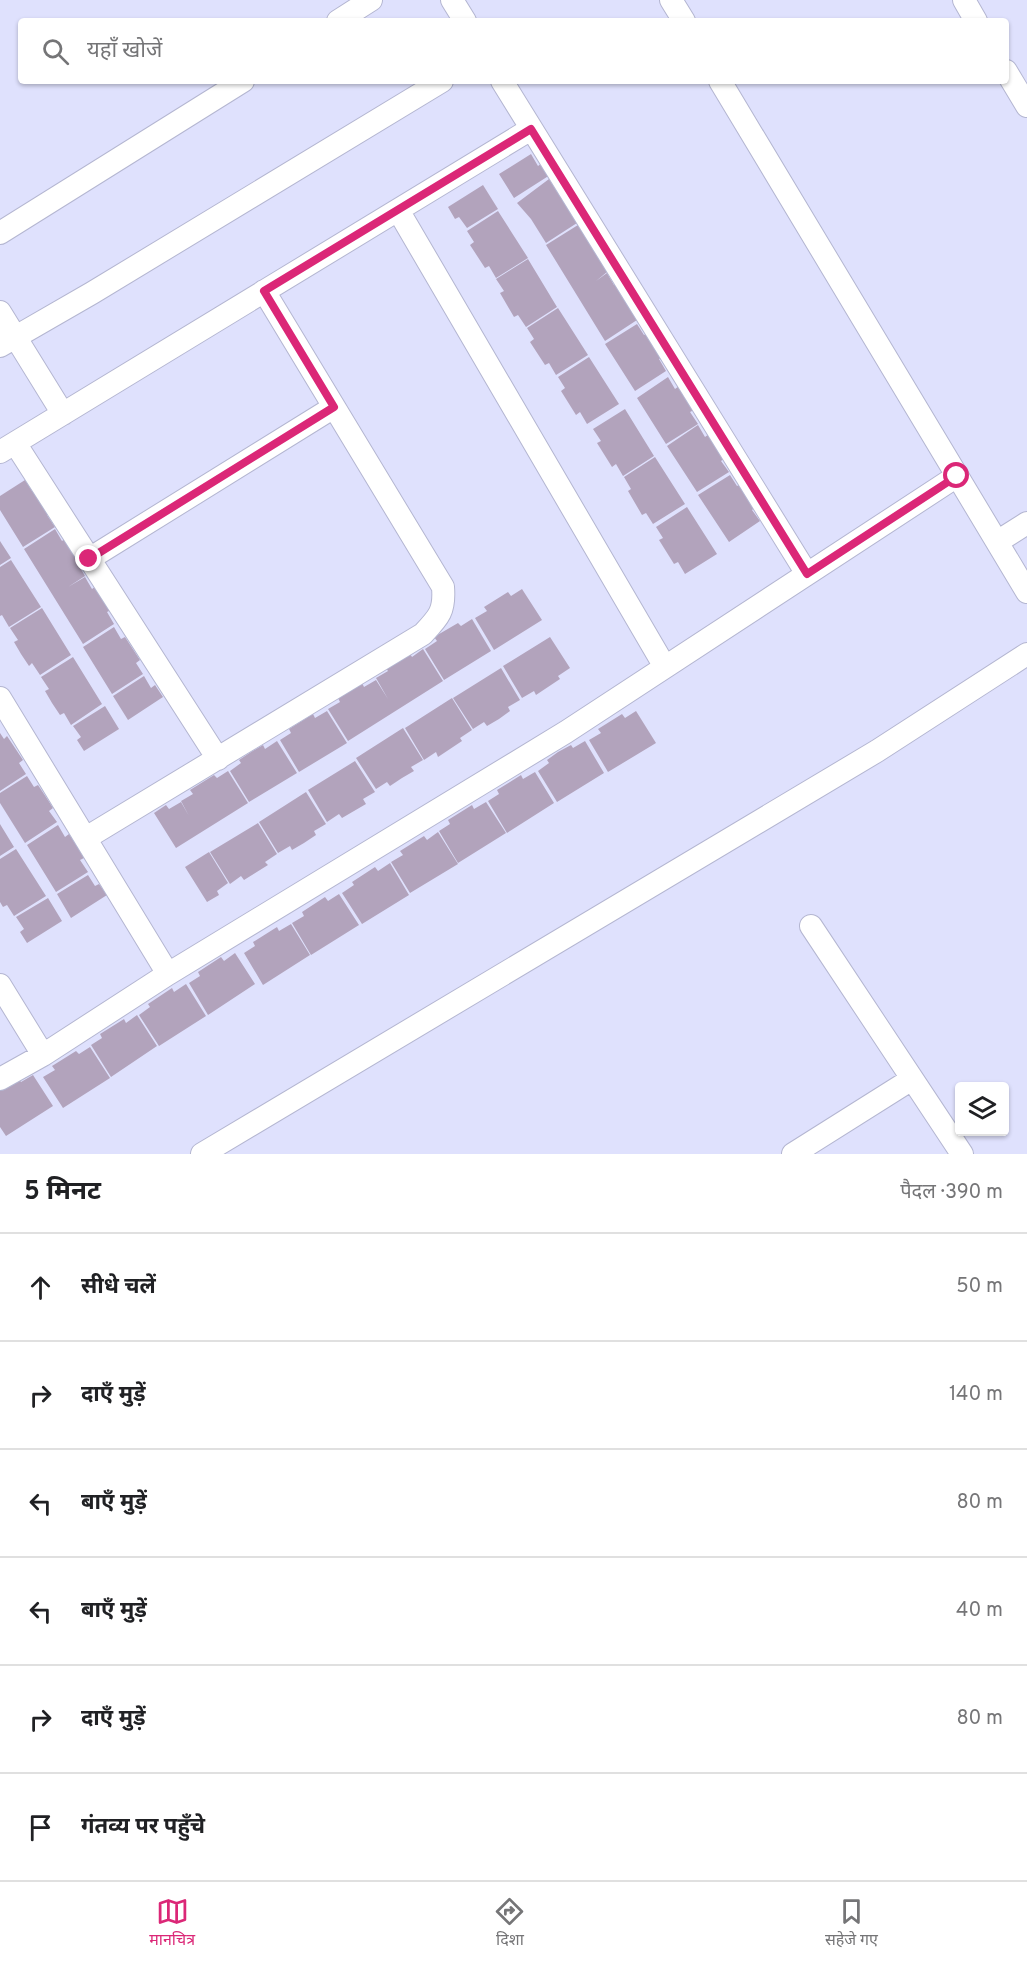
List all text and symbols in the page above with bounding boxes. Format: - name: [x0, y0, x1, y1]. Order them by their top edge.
- search box: [18, 18, 1009, 84]
- icon: search: [39, 35, 72, 68]
- text: यहाँ खोजें: [87, 38, 162, 65]
- route start: [943, 462, 969, 488]
- route end: [75, 545, 101, 571]
- map controls: [955, 1082, 1009, 1136]
- button: layers: [955, 1082, 1009, 1136]
- text: 5 मिनट: [24, 1176, 101, 1209]
- text: पैदल · 390 m: [900, 1180, 1003, 1206]
- icon: ahead: [24, 1271, 57, 1304]
- text: सीधे चलें: [81, 1274, 156, 1301]
- text: 50 m: [956, 1274, 1003, 1300]
- icon: right: [24, 1379, 57, 1412]
- text: दाएँ मुड़ें: [81, 1382, 146, 1409]
- text: 140 m: [949, 1382, 1003, 1408]
- icon: left: [24, 1487, 57, 1520]
- text: बाएँ मुड़ें: [81, 1490, 147, 1517]
- text: 80 m: [957, 1490, 1003, 1516]
- icon: left: [24, 1595, 57, 1628]
- text: बाएँ मुड़ें: [81, 1598, 147, 1625]
- text: 40 m: [956, 1598, 1003, 1624]
- icon: right: [24, 1703, 57, 1736]
- text: दाएँ मुड़ें: [81, 1706, 146, 1733]
- text: 80 m: [957, 1706, 1003, 1732]
- icon: arrive: [24, 1811, 57, 1844]
- text: गंतव्य पर पहुँचे: [81, 1814, 205, 1841]
- tab: मानचित्र: [149, 1895, 195, 1952]
- tab: दिशा: [493, 1895, 526, 1952]
- tab: सहेजे गए: [825, 1895, 878, 1952]

